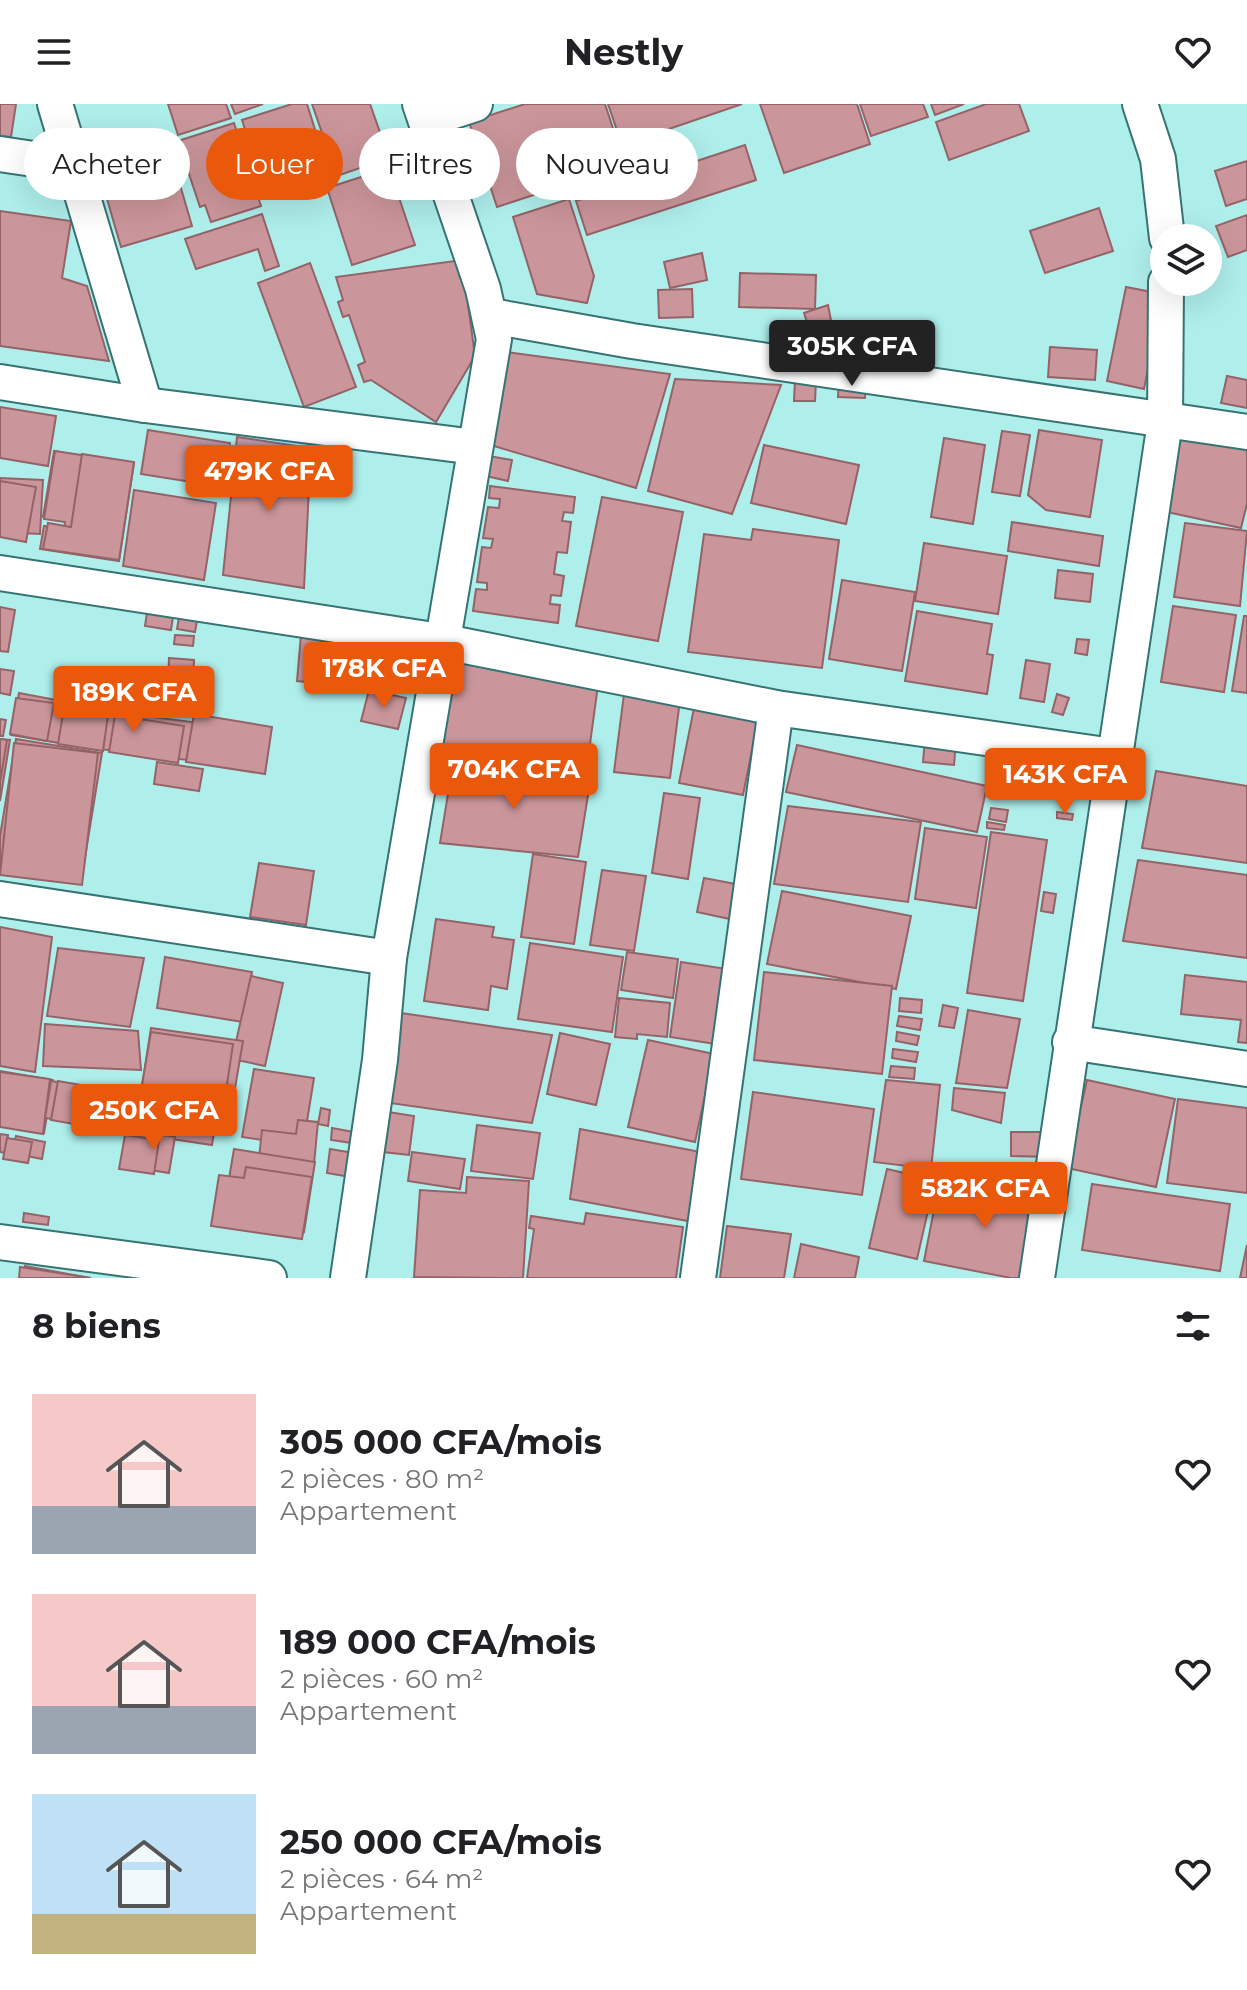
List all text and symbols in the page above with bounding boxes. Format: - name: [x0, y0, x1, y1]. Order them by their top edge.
- icon: menu: [32, 30, 76, 74]
- text: Nestly: [564, 30, 683, 74]
- icon: heart: [1171, 30, 1215, 74]
- chip: Acheter: [24, 128, 190, 200]
- chip: Louer: [206, 128, 343, 200]
- chip: Filtres: [359, 128, 500, 200]
- chip: Nouveau: [516, 128, 698, 200]
- map controls: [1150, 224, 1222, 296]
- button: layers: [1150, 224, 1222, 296]
- pin: 305K CFA: [769, 320, 935, 388]
- text: 305K CFA: [787, 330, 917, 362]
- pin: 479K CFA: [186, 445, 352, 513]
- text: 479K CFA: [204, 455, 334, 487]
- pin: 178K CFA: [301, 642, 467, 710]
- text: 178K CFA: [322, 652, 446, 684]
- pin: 189K CFA: [51, 666, 217, 734]
- text: 189K CFA: [71, 676, 197, 708]
- pin: 704K CFA: [431, 743, 597, 811]
- pin: 143K CFA: [982, 748, 1148, 816]
- text: 704K CFA: [448, 753, 580, 785]
- text: 143K CFA: [1003, 758, 1127, 790]
- pin: 250K CFA: [71, 1084, 237, 1152]
- text: 250K CFA: [89, 1094, 219, 1126]
- pin: 582K CFA: [902, 1162, 1068, 1230]
- text: 582K CFA: [920, 1172, 1050, 1204]
- icon: filters: [1171, 1304, 1215, 1348]
- text: 8 biens: [32, 1305, 161, 1347]
- text: 305 000 CFA/mois: [280, 1421, 602, 1463]
- icon: home: [96, 1426, 192, 1522]
- icon: heart: [1171, 1452, 1215, 1496]
- text: 2 pièces · 80 m²: [280, 1463, 484, 1495]
- text: Appartement: [280, 1495, 457, 1527]
- text: 189 000 CFA/mois: [280, 1621, 596, 1663]
- icon: home: [96, 1626, 192, 1722]
- icon: heart: [1171, 1652, 1215, 1696]
- text: 2 pièces · 60 m²: [280, 1663, 484, 1695]
- text: Appartement: [280, 1695, 457, 1727]
- text: 250 000 CFA/mois: [280, 1821, 602, 1863]
- icon: home: [96, 1826, 192, 1922]
- icon: heart: [1171, 1852, 1215, 1896]
- text: 2 pièces · 64 m²: [280, 1863, 483, 1895]
- text: Appartement: [280, 1895, 457, 1927]

